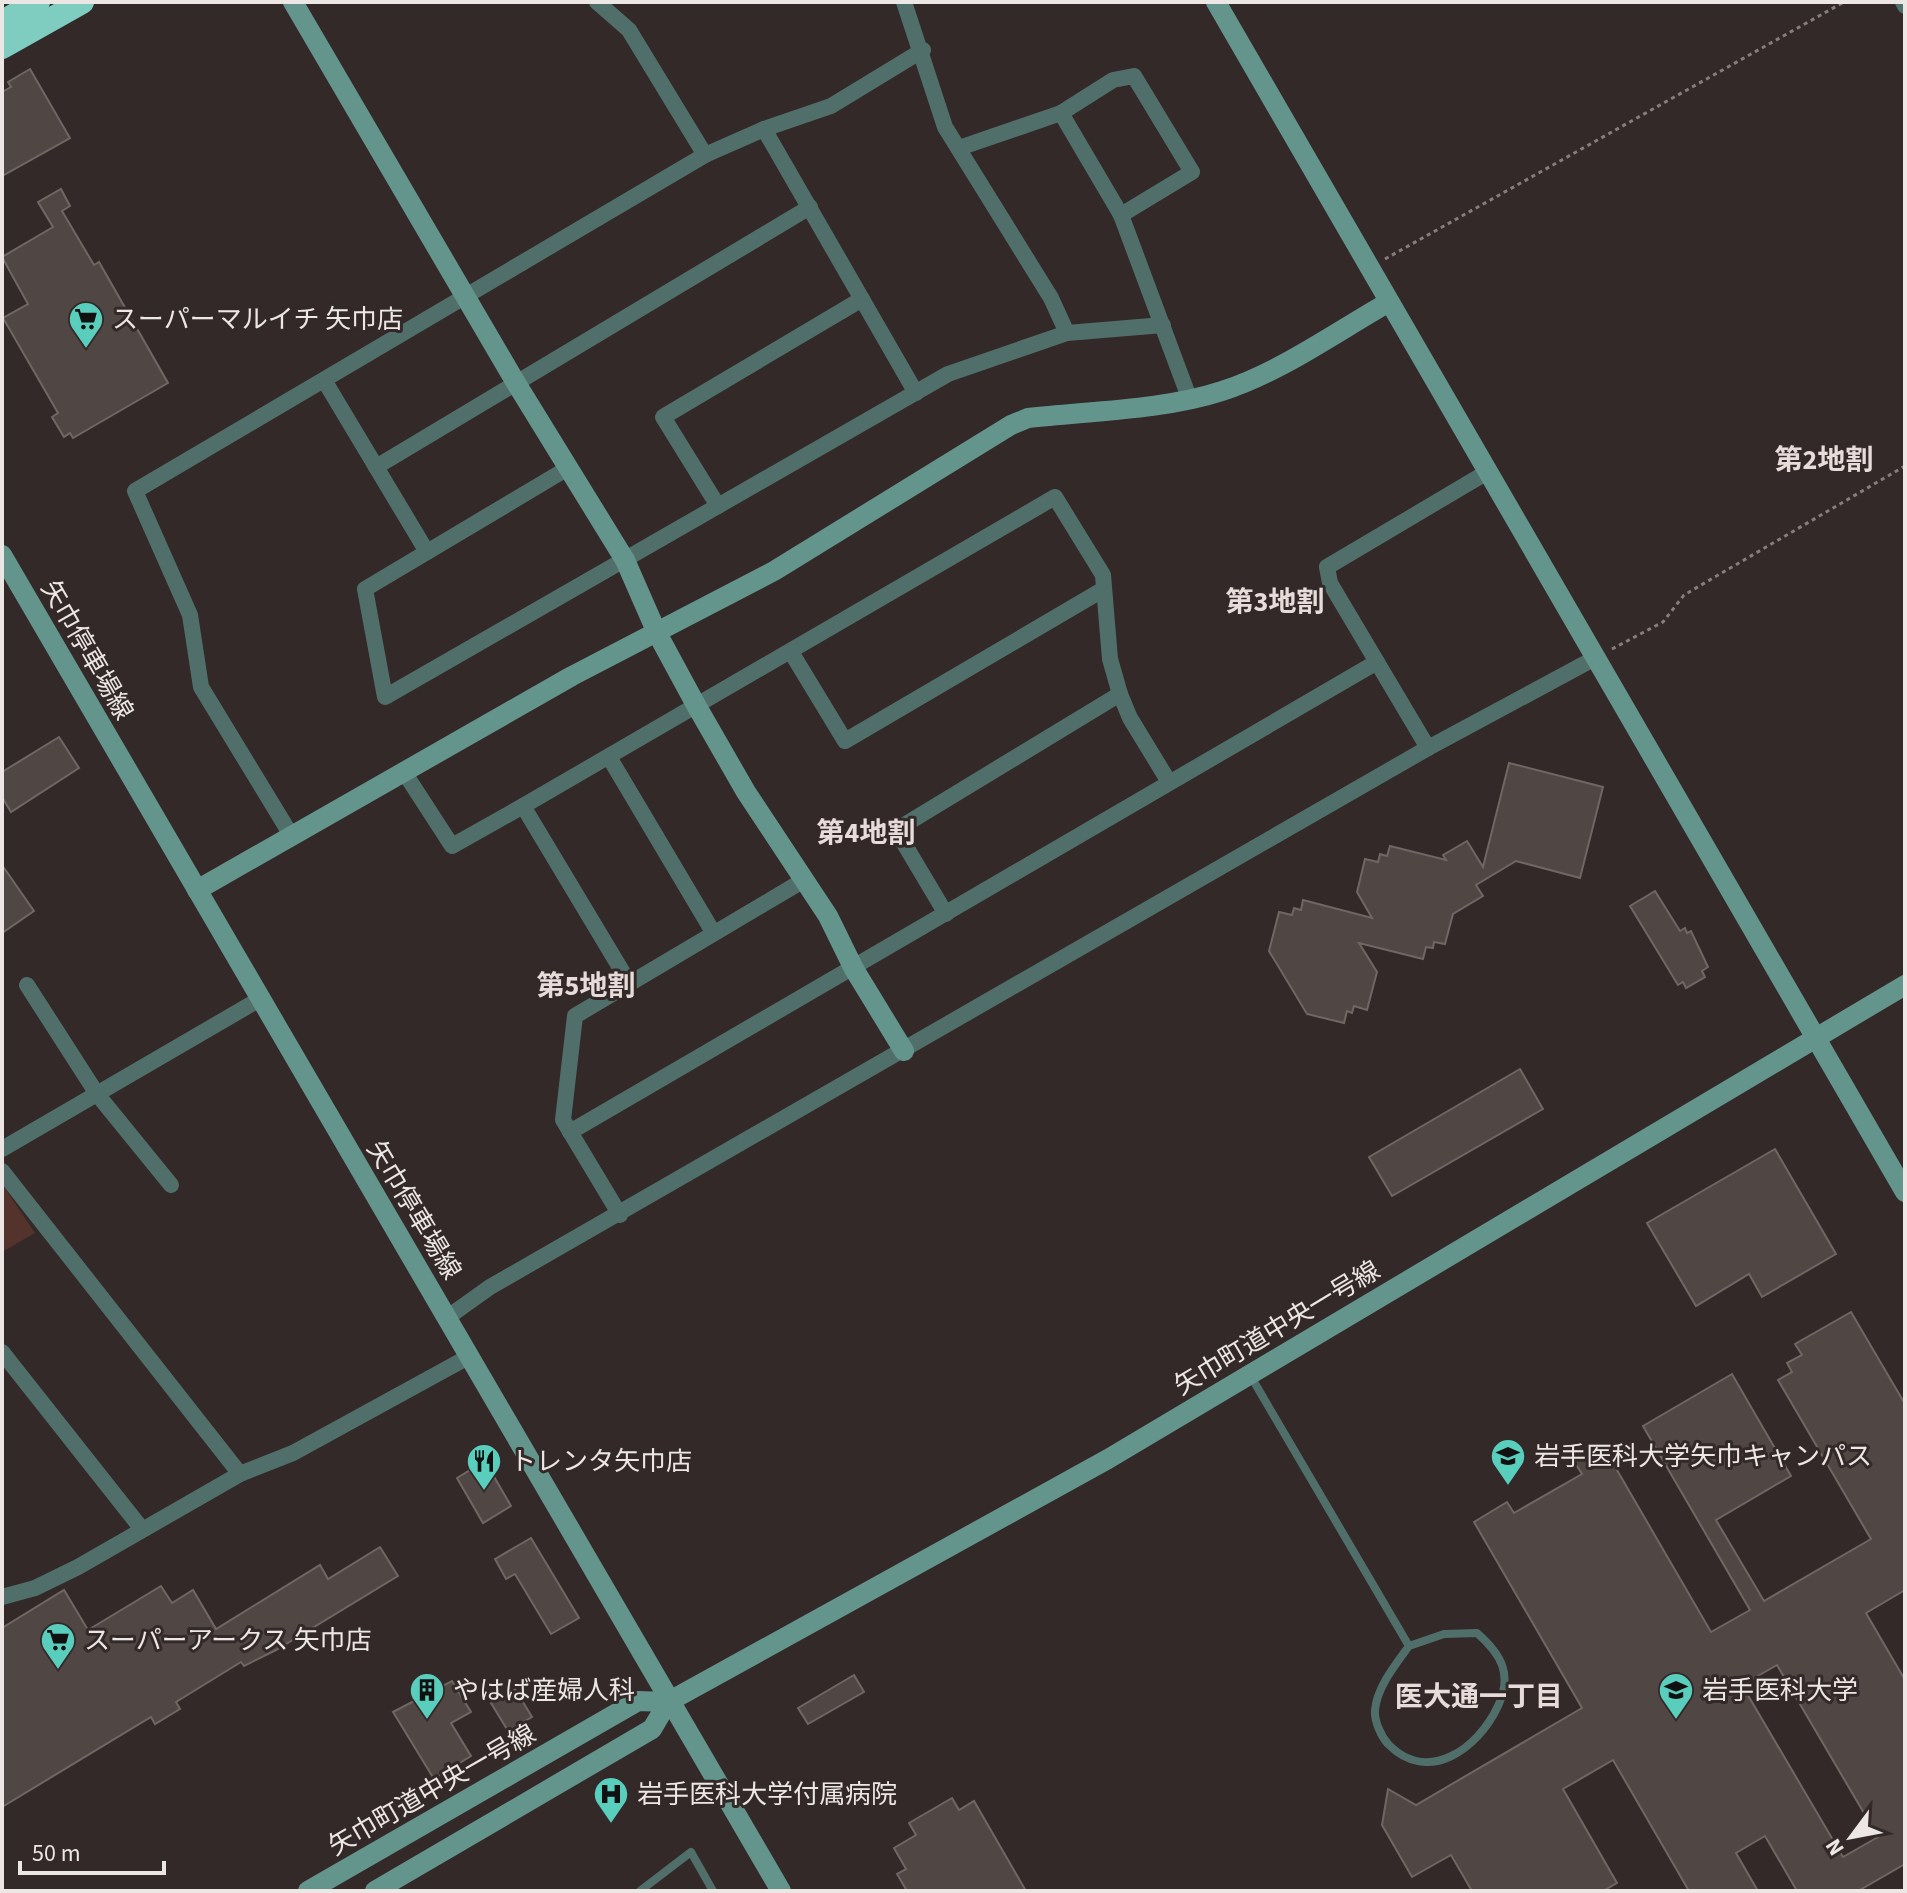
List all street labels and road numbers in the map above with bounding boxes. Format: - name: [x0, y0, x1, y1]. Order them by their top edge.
- street label: 矢巾停車場線: [32, 573, 142, 727]
- street label: 矢巾停車場線: [358, 1134, 470, 1286]
- street label: 矢巾町道中央一号線: [1167, 1252, 1387, 1404]
- street label: 矢巾町道中央一号線: [321, 1715, 543, 1865]

